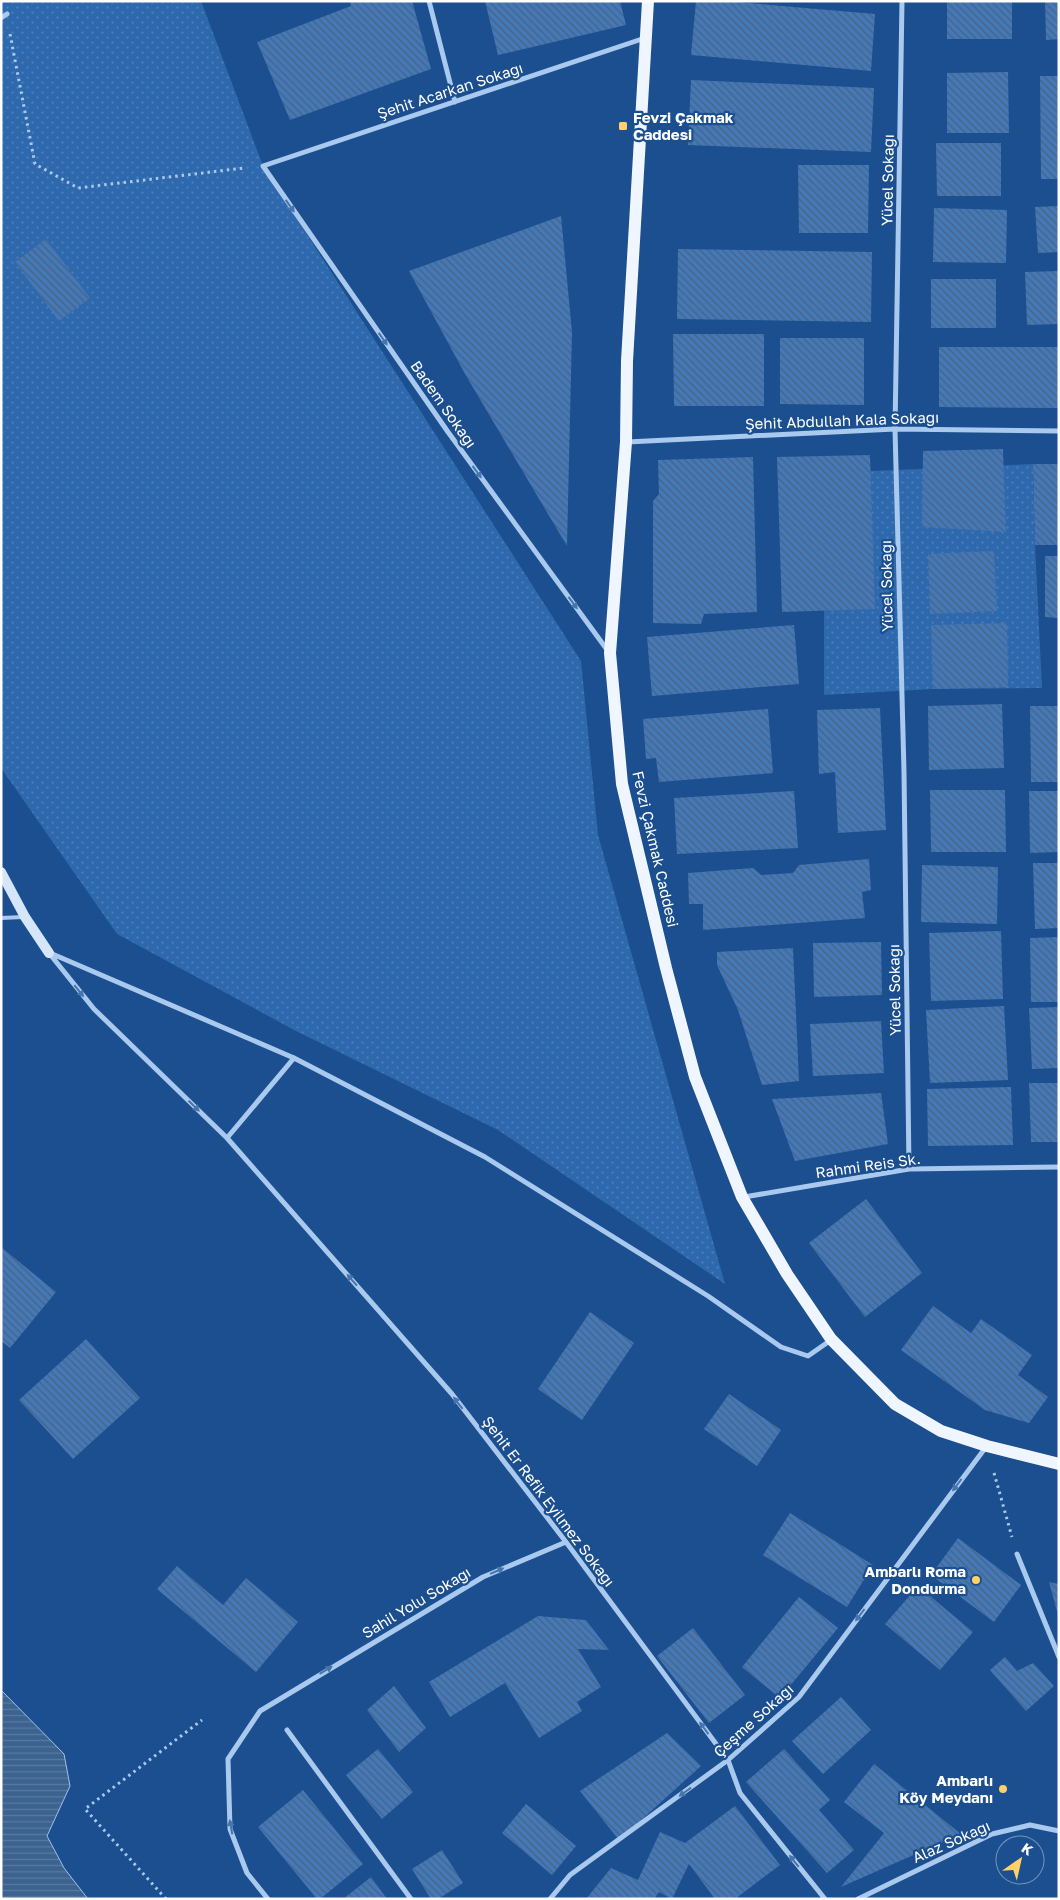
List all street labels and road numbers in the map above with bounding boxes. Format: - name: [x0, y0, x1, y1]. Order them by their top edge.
- street label: Şehit Acarkan Sokağı: [375, 58, 525, 122]
- street label: Yücel Sokağı: [877, 134, 897, 226]
- street label: Badem Sokağı: [407, 357, 481, 451]
- street label: Şehit Abdullah Kala Sokağı: [745, 408, 939, 432]
- street label: Yücel Sokağı: [876, 540, 896, 632]
- street label: Fevzi Çakmak Caddesi: [629, 769, 683, 929]
- street label: Yücel Sokağı: [884, 944, 904, 1036]
- street label: Rahmi Reis Sk.: [814, 1149, 922, 1181]
- street label: Şehit Er Refik Eyilmez Sokağı: [479, 1412, 619, 1590]
- street label: Sahil Yolu Sokağı: [358, 1562, 474, 1642]
- street label: Çeşme Sokağı: [709, 1679, 797, 1761]
- street label: Alaz Sokağı: [909, 1816, 993, 1866]

